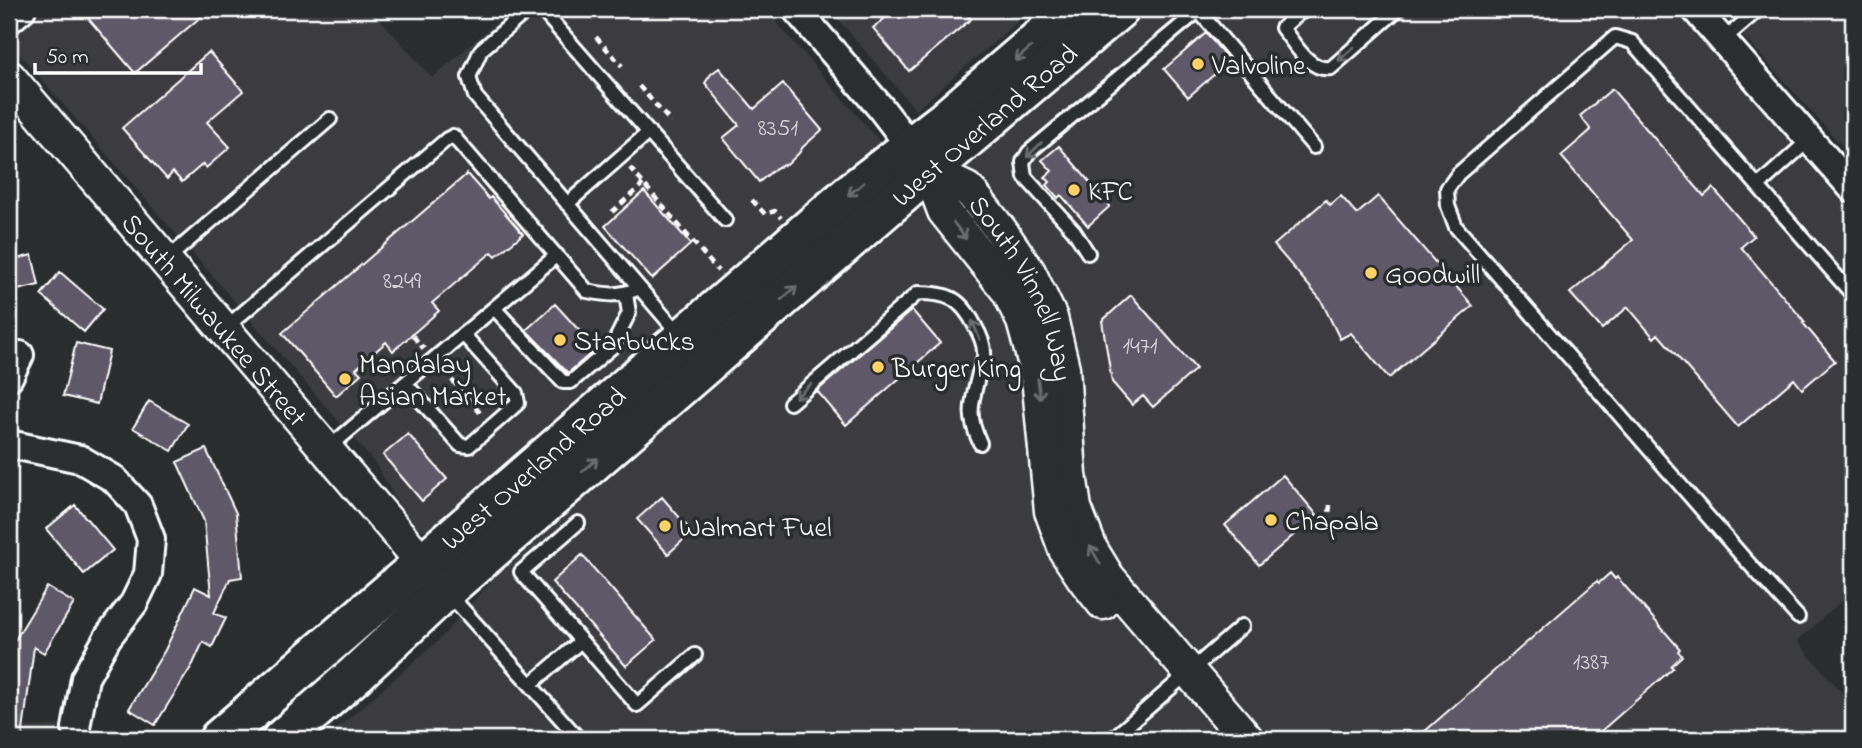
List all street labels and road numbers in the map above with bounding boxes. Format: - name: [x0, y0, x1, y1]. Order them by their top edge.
- street label: West Overland Road: [884, 35, 1088, 218]
- street label: South Vinnell Way: [957, 188, 1081, 383]
- street label: South Milwaukee Street: [110, 206, 316, 437]
- street label: West Overland Road: [433, 378, 637, 562]

